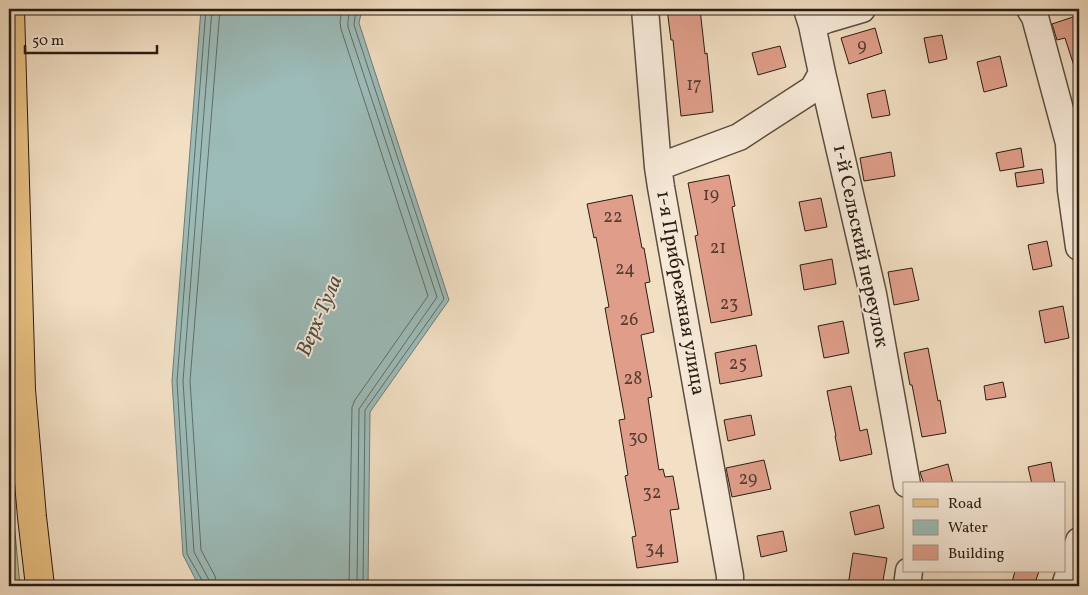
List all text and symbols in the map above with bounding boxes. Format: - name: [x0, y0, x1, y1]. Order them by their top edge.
- scale bar: [25, 22, 158, 54]
- text: 50 m: [32, 31, 64, 52]
- house number: 9: [857, 34, 867, 59]
- house number: 17: [686, 73, 702, 98]
- street label: 1-й Сельский переулок: [825, 142, 895, 351]
- house number: 19: [703, 183, 719, 208]
- street label: 1-я Прибрежная улица: [648, 188, 712, 398]
- house number: 22: [603, 205, 623, 230]
- house number: 21: [710, 236, 726, 261]
- house number: 24: [615, 257, 635, 282]
- water label: Верх-Тула: [290, 271, 350, 361]
- house number: 23: [720, 292, 738, 317]
- house number: 26: [620, 308, 638, 333]
- house number: 25: [729, 352, 747, 377]
- house number: 28: [624, 367, 642, 392]
- house number: 30: [628, 426, 648, 451]
- house number: 29: [739, 467, 757, 492]
- house number: 32: [643, 481, 661, 506]
- legend: [903, 482, 1066, 572]
- text: Road: [948, 494, 982, 515]
- text: Water: [948, 518, 988, 539]
- house number: 34: [645, 537, 665, 562]
- text: Building: [948, 544, 1005, 565]

